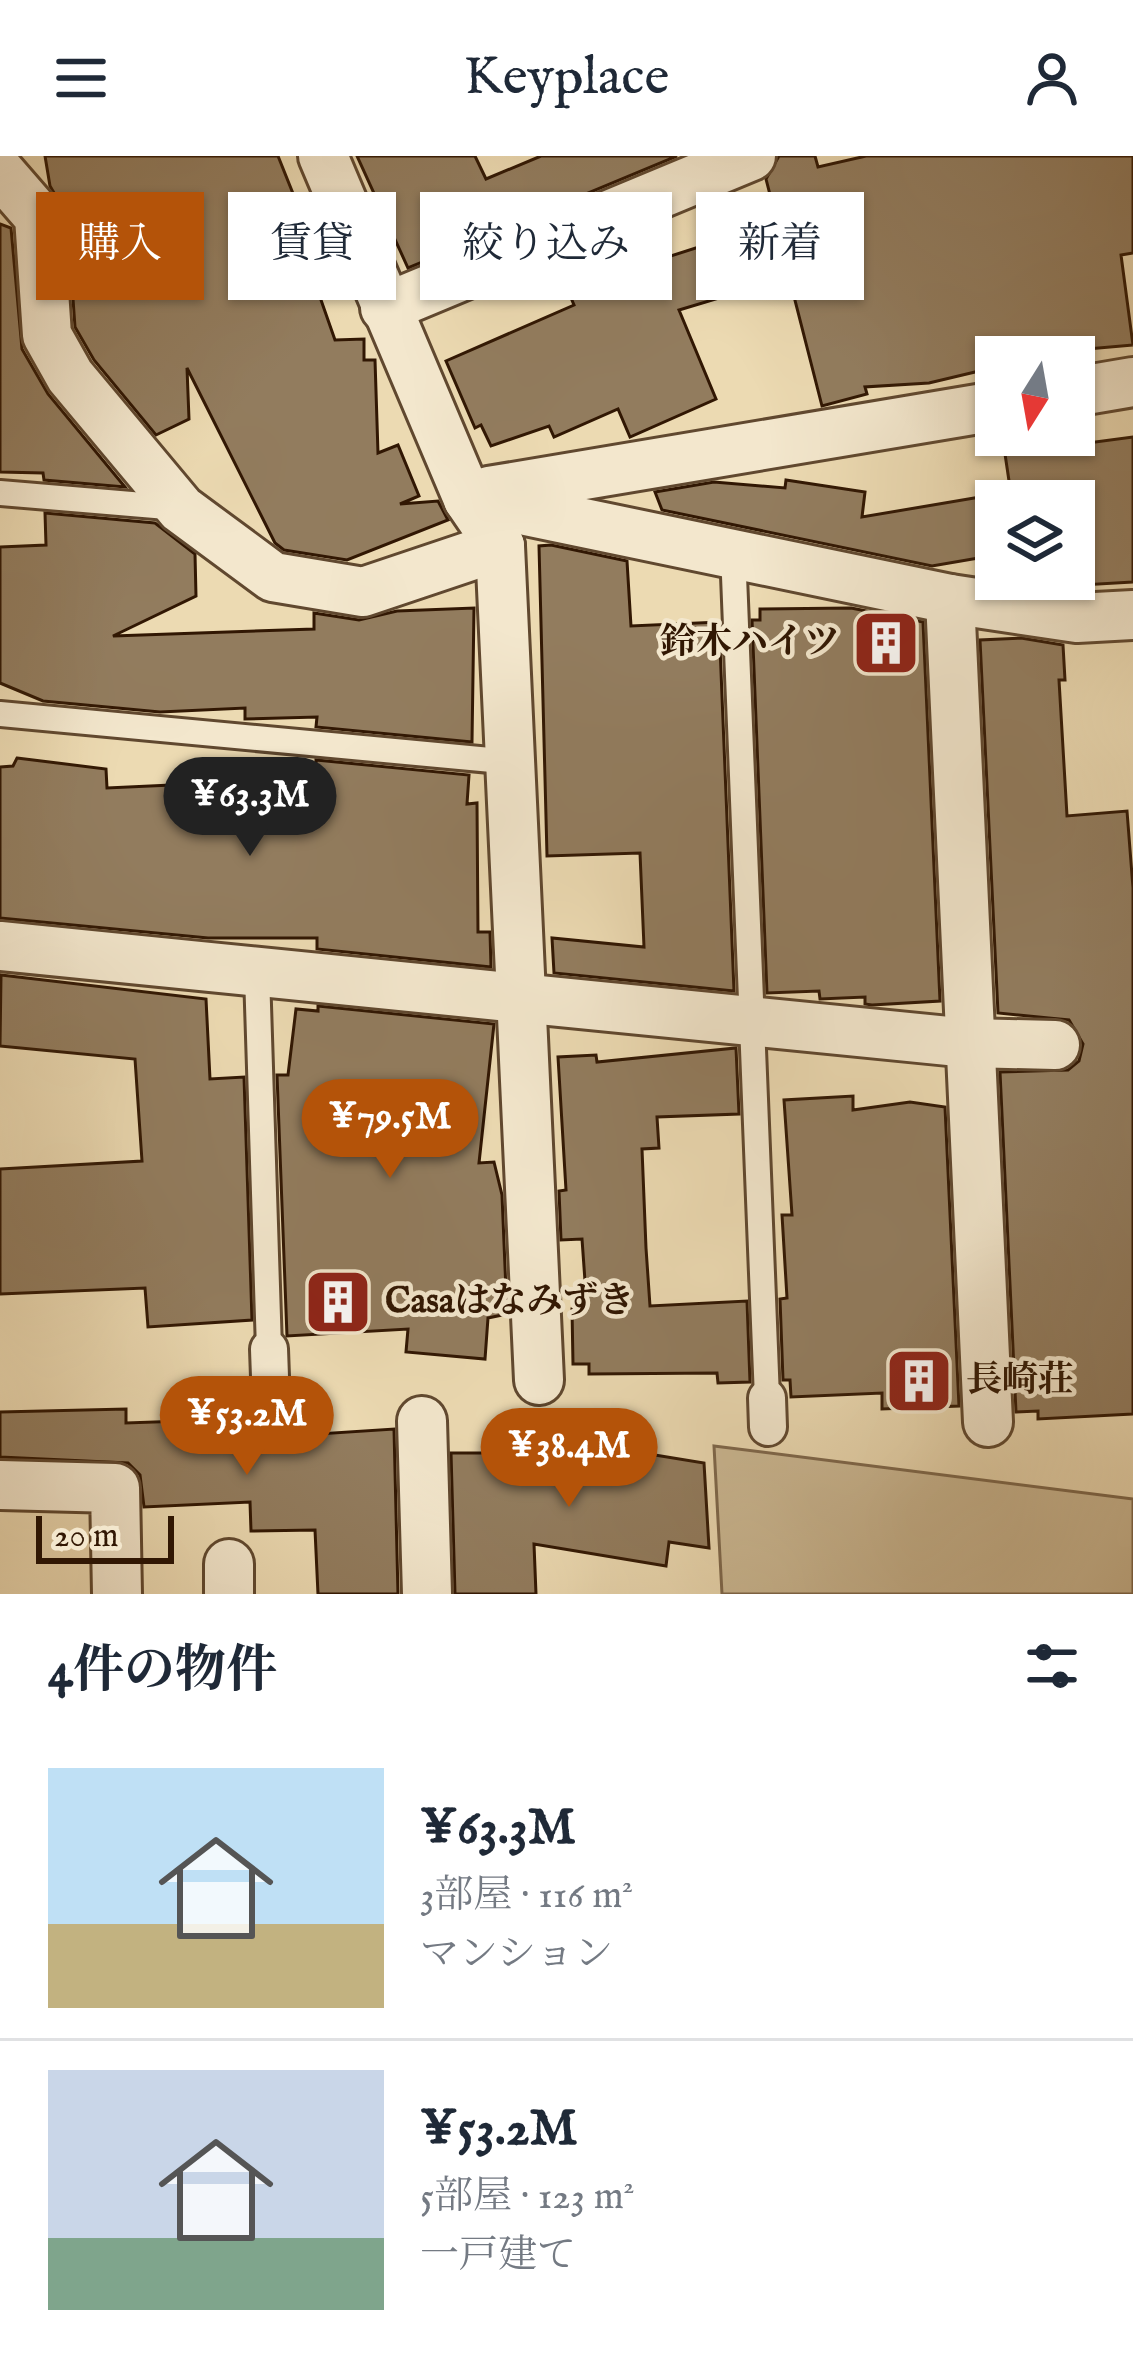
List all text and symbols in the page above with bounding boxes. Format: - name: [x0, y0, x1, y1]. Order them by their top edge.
- text: Keyplace: [464, 44, 669, 113]
- icon: menu: [48, 45, 114, 111]
- icon: person: [1019, 45, 1085, 111]
- chip: 購入: [36, 192, 204, 300]
- chip: 賃貸: [228, 192, 396, 300]
- chip: 絞り込み: [420, 192, 672, 300]
- chip: 新着: [696, 192, 864, 300]
- north arrow: [975, 336, 1095, 456]
- map controls: [975, 336, 1095, 600]
- button: layers: [975, 480, 1095, 600]
- building icon: 鈴木ハイツ: [851, 608, 921, 678]
- place label: 鈴木ハイツ: [660, 620, 840, 666]
- pin: ¥63.3M: [152, 757, 348, 859]
- text: ¥63.3M: [190, 771, 310, 820]
- pin: ¥79.5M: [292, 1079, 488, 1181]
- text: ¥79.5M: [329, 1093, 451, 1142]
- building icon: Casaはなみずき: [303, 1267, 373, 1337]
- place label: Casaはなみずき: [385, 1279, 635, 1325]
- building icon: 長崎荘: [884, 1346, 954, 1416]
- place label: 長崎荘: [966, 1358, 1074, 1404]
- pin: ¥53.2M: [149, 1376, 345, 1478]
- text: ¥53.2M: [187, 1390, 307, 1439]
- pin: ¥38.4M: [471, 1408, 667, 1510]
- text: ¥38.4M: [508, 1422, 630, 1471]
- scale bar: [36, 1510, 174, 1563]
- text: 20 m: [54, 1516, 118, 1558]
- icon: filters: [1019, 1633, 1085, 1699]
- text: 4件の物件: [48, 1640, 277, 1705]
- text: ¥63.3M: [420, 1797, 576, 1862]
- icon: home: [144, 1816, 288, 1960]
- text: 3部屋 · 116 m²: [420, 1872, 633, 1921]
- text: マンション: [420, 1931, 613, 1980]
- text: ¥53.2M: [420, 2098, 578, 2163]
- icon: home: [144, 2118, 288, 2262]
- text: 5部屋 · 123 m²: [420, 2173, 635, 2222]
- text: 一戸建て: [420, 2232, 576, 2281]

